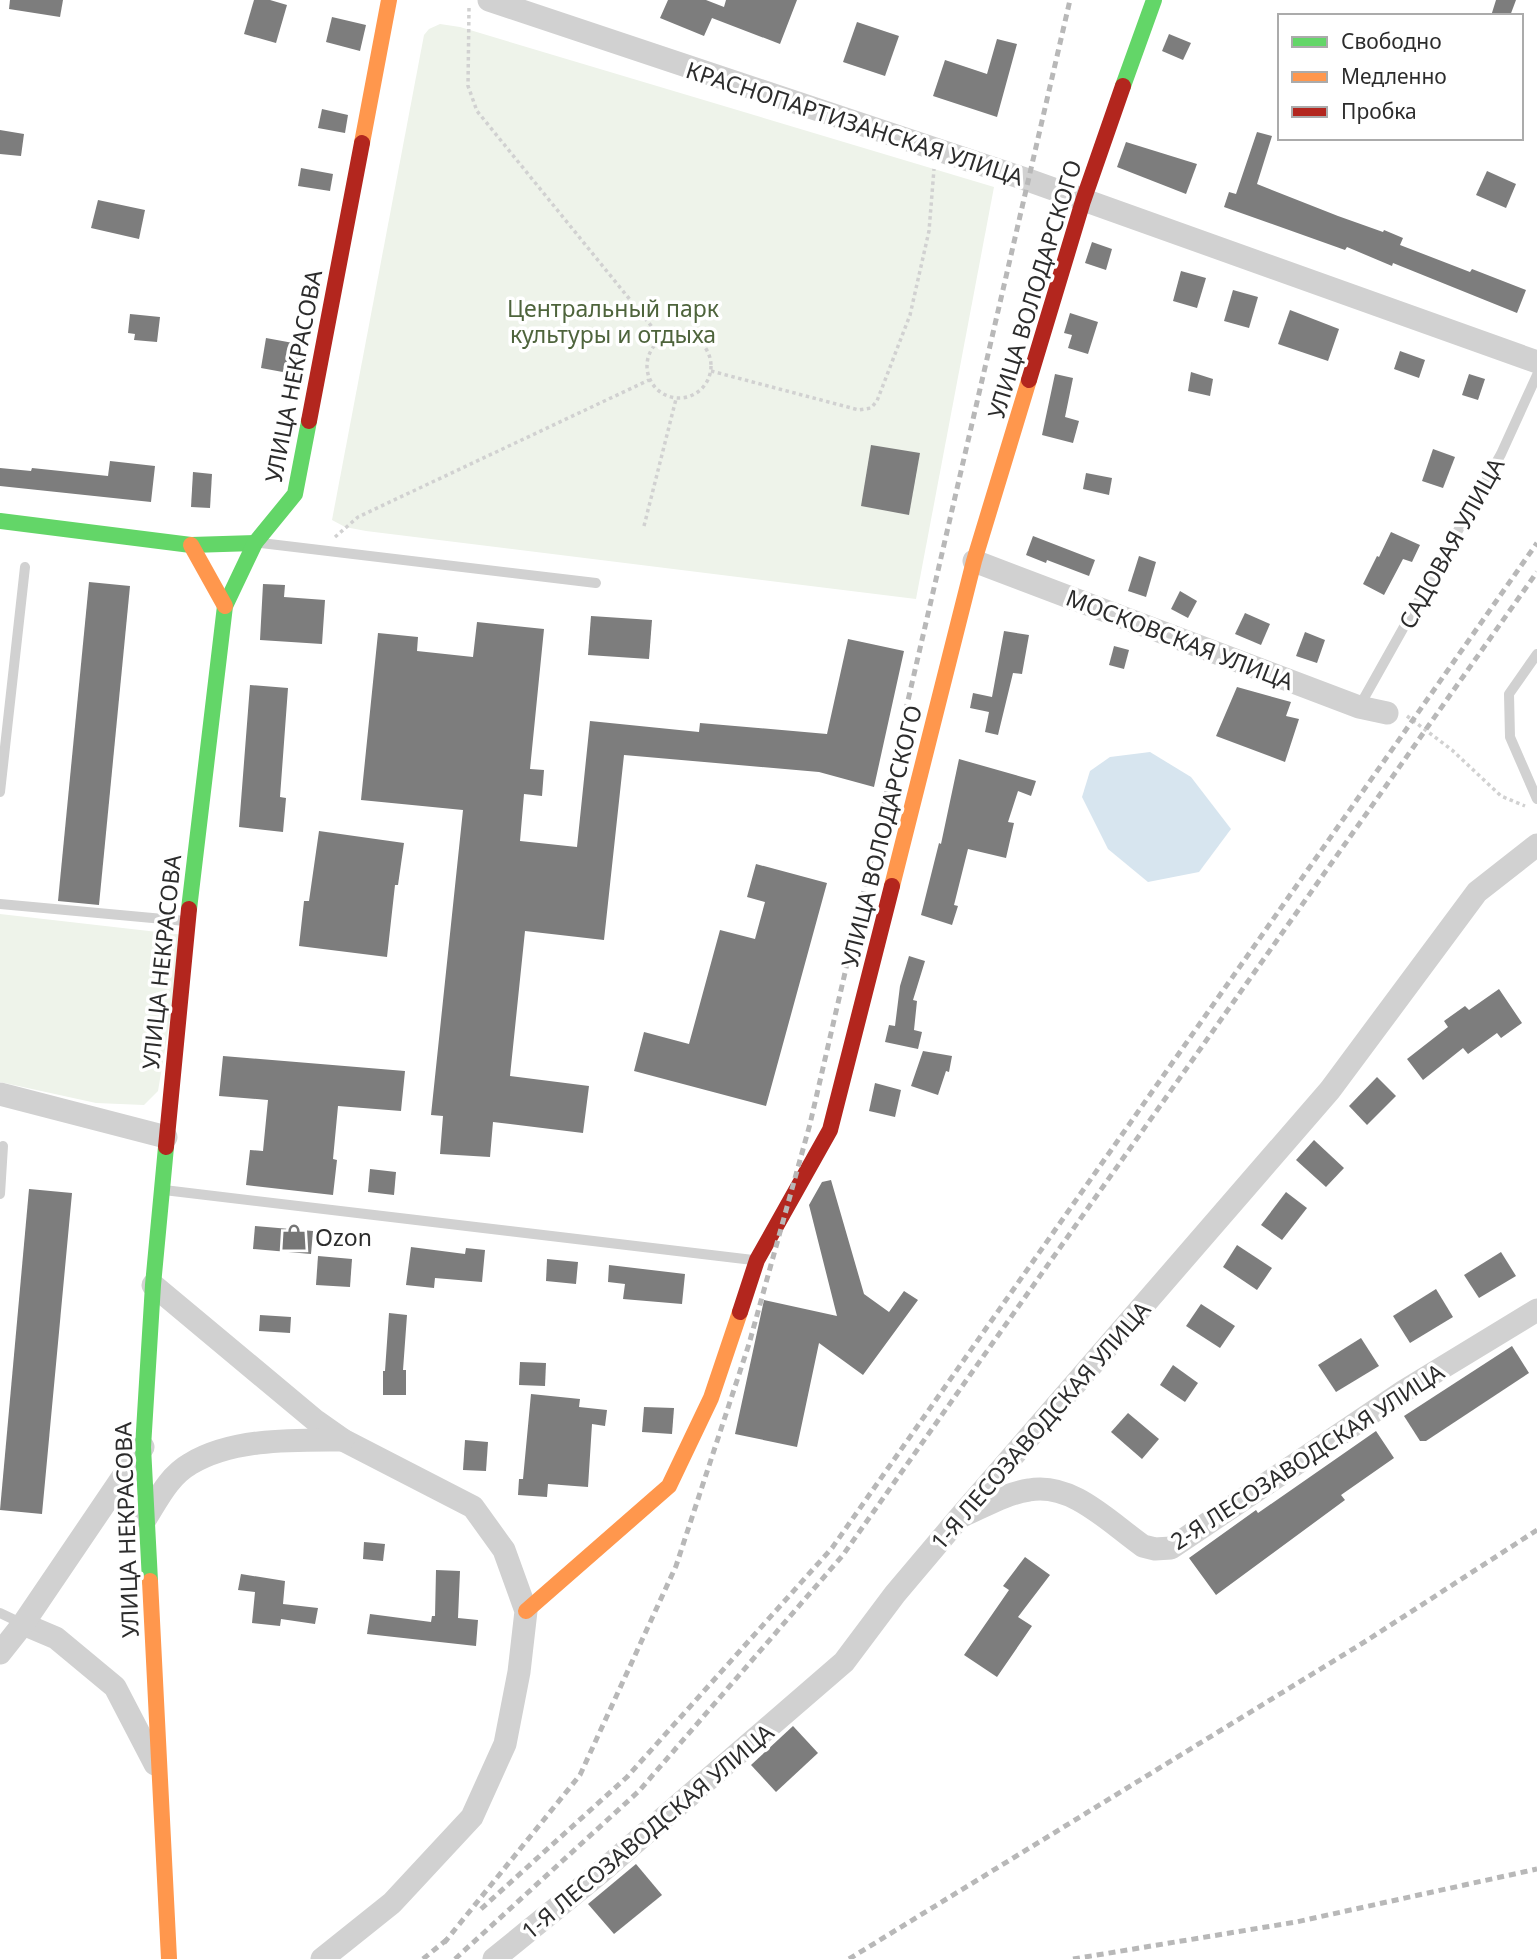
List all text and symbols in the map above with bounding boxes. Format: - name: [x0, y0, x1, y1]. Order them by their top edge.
- legend: [1278, 14, 1523, 140]
- text: Свободно: [1341, 27, 1442, 55]
- street label: КРАСНОПАРТИЗАНСКАЯ УЛИЦА: [682, 53, 1028, 193]
- text: Медленно: [1341, 62, 1447, 90]
- text: Пробка: [1341, 97, 1417, 125]
- street label: УЛИЦА ВОЛОДАРСКОГО: [979, 156, 1089, 422]
- street label: УЛИЦА НЕКРАСОВА: [257, 267, 329, 485]
- park label: Центральный парк культуры и отдыха: [507, 292, 720, 350]
- street label: САДОВАЯ УЛИЦА: [1391, 451, 1511, 634]
- street label: МОСКОВСКАЯ УЛИЦА: [1062, 581, 1299, 697]
- street label: УЛИЦА ВОЛОДАРСКОГО: [833, 702, 929, 970]
- street label: УЛИЦА НЕКРАСОВА: [134, 853, 188, 1071]
- place label: Ozon: [315, 1221, 372, 1253]
- shop icon: Ozon: [279, 1222, 309, 1252]
- street label: 1-Я ЛЕСОЗАВОДСКАЯ УЛИЦА: [923, 1293, 1157, 1556]
- street label: 2-Я ЛЕСОЗАВОДСКАЯ УЛИЦА: [1164, 1355, 1450, 1557]
- street label: УЛИЦА НЕКРАСОВА: [106, 1421, 146, 1638]
- street label: 1-Я ЛЕСОЗАВОДСКАЯ УЛИЦА: [514, 1716, 780, 1946]

